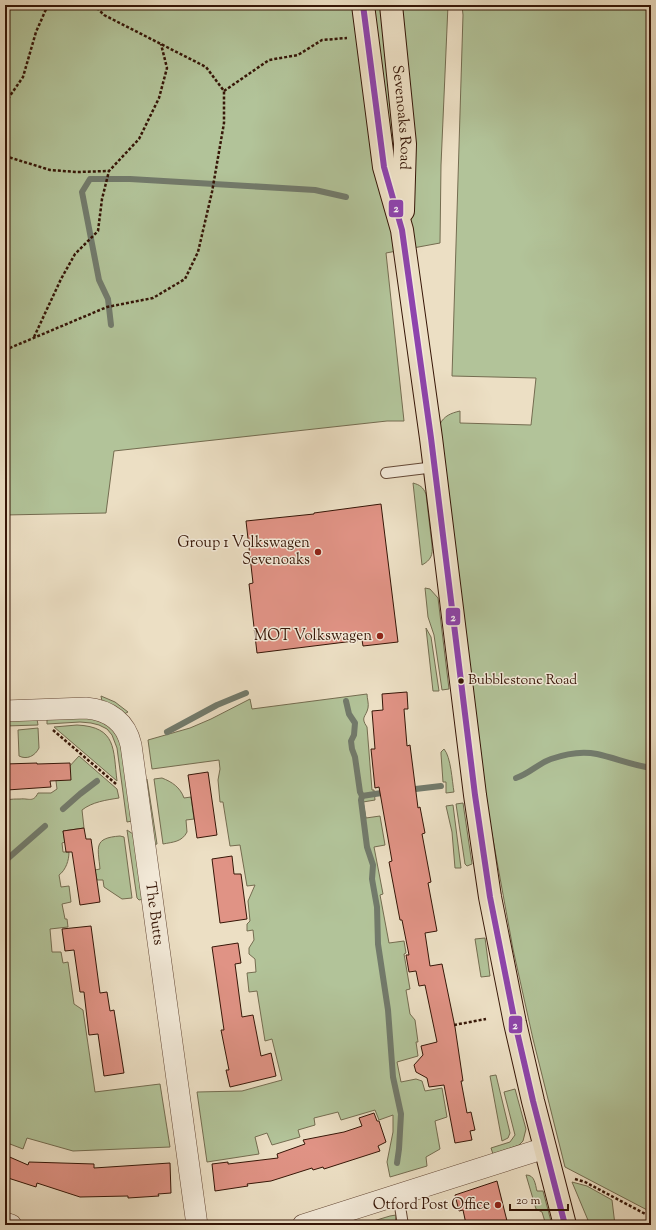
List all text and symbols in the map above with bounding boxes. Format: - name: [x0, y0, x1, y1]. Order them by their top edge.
- street label: Sevenoaks Road: [387, 64, 416, 171]
- line badge: 2: [388, 199, 404, 218]
- text: 2: [393, 201, 399, 217]
- place label: Group 1 Volkswagen Sevenoaks: [177, 533, 310, 571]
- marker: Group 1 Volkswagen Sevenoaks: [313, 547, 323, 557]
- line badge: 2: [445, 607, 461, 626]
- text: 2: [450, 610, 456, 626]
- place label: MOT Volkswagen: [254, 626, 372, 647]
- marker: MOT Volkswagen: [375, 631, 385, 641]
- place label: Bubblestone Road: [468, 671, 577, 691]
- marker: Bubblestone Road: [456, 676, 466, 686]
- street label: The Butts: [139, 881, 169, 947]
- line badge: 2: [508, 1015, 523, 1034]
- text: 2: [512, 1018, 518, 1034]
- scale bar: [510, 1186, 568, 1212]
- text: 20 m: [516, 1192, 541, 1210]
- place label: Otford Post Office: [373, 1195, 490, 1216]
- marker: Otford Post Office: [493, 1200, 503, 1210]

